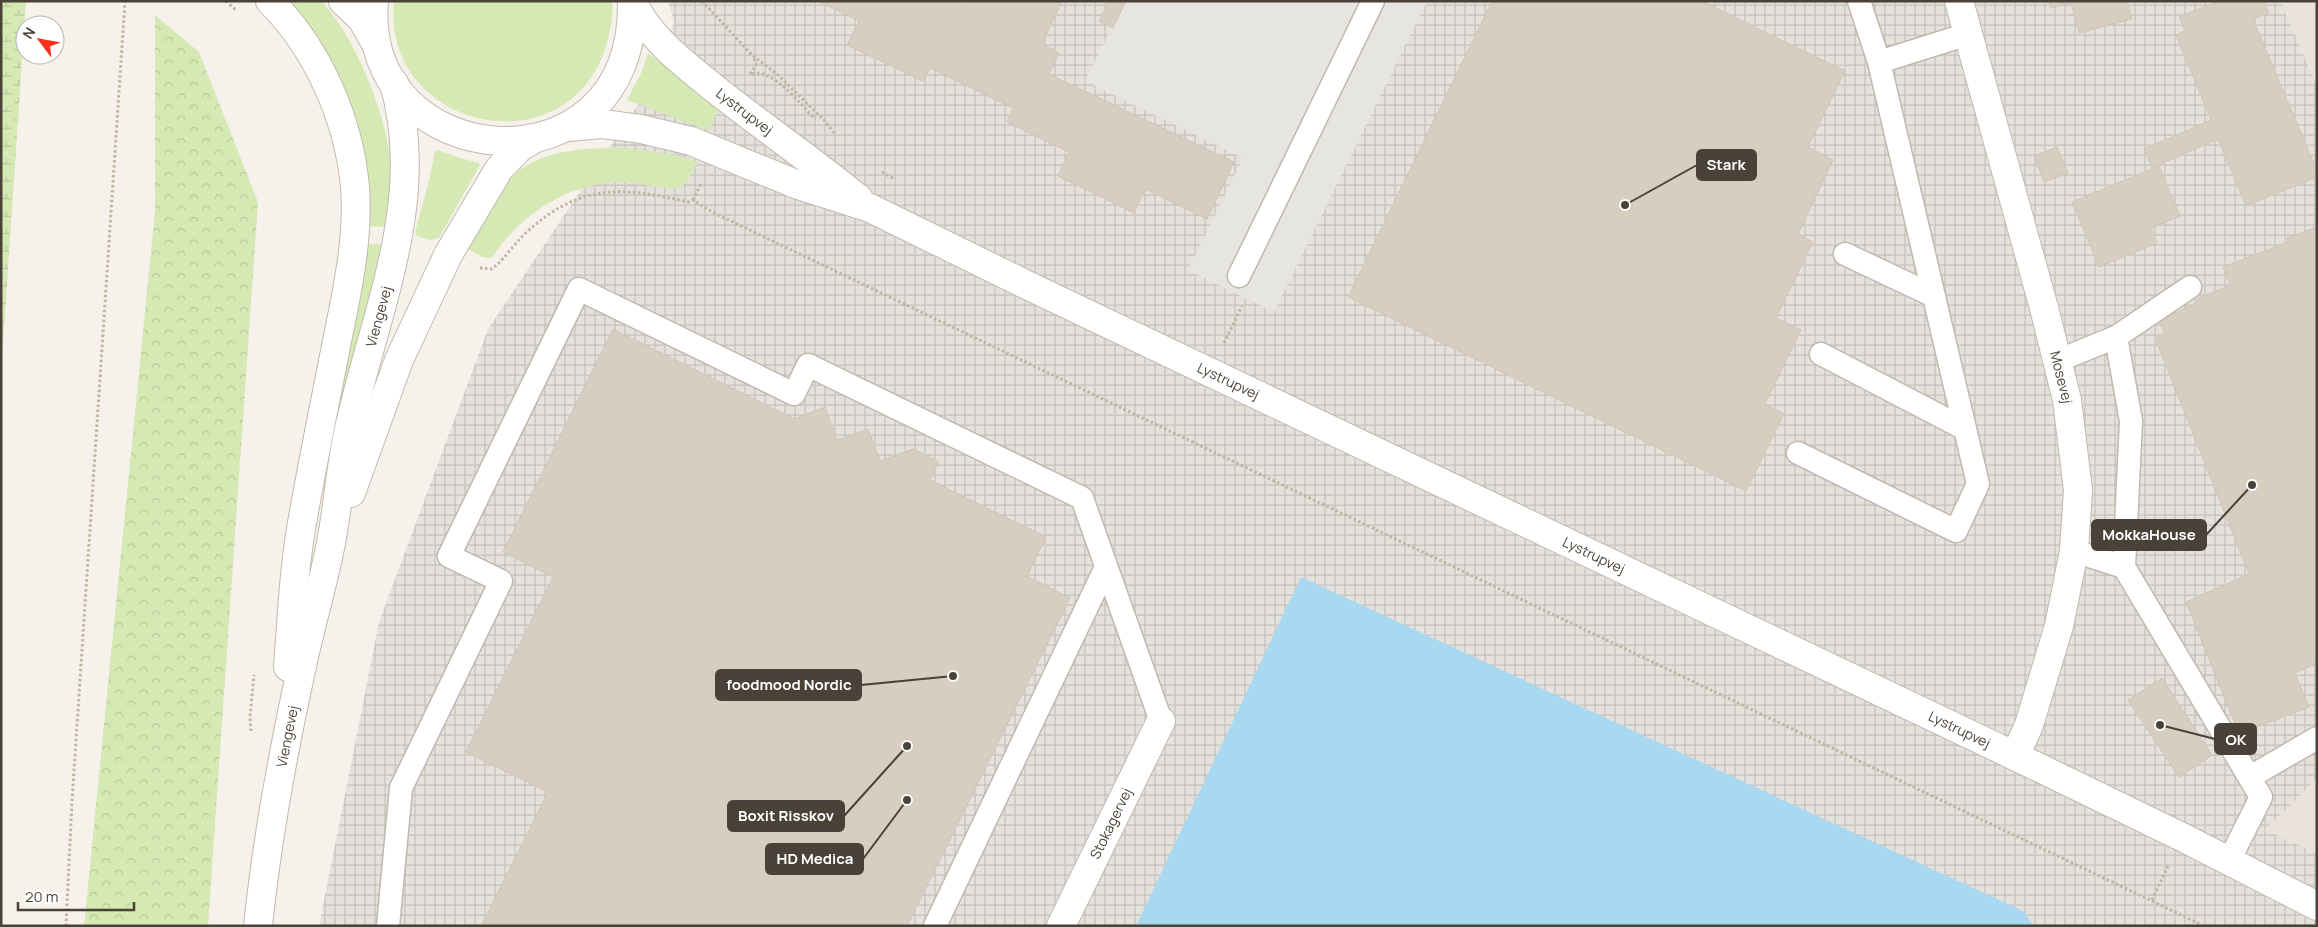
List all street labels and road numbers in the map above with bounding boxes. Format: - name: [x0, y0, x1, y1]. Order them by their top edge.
- street label: Lystrupvej: [712, 83, 777, 139]
- street label: Viengevej: [361, 284, 395, 349]
- street label: Mosevej: [2046, 349, 2077, 405]
- street label: Lystrupvej: [1194, 358, 1263, 404]
- street label: Lystrupvej: [1560, 532, 1628, 578]
- street label: Viengevej: [272, 704, 302, 769]
- street label: Lystrupvej: [1925, 706, 1994, 752]
- street label: Stokagervej: [1085, 785, 1136, 862]

